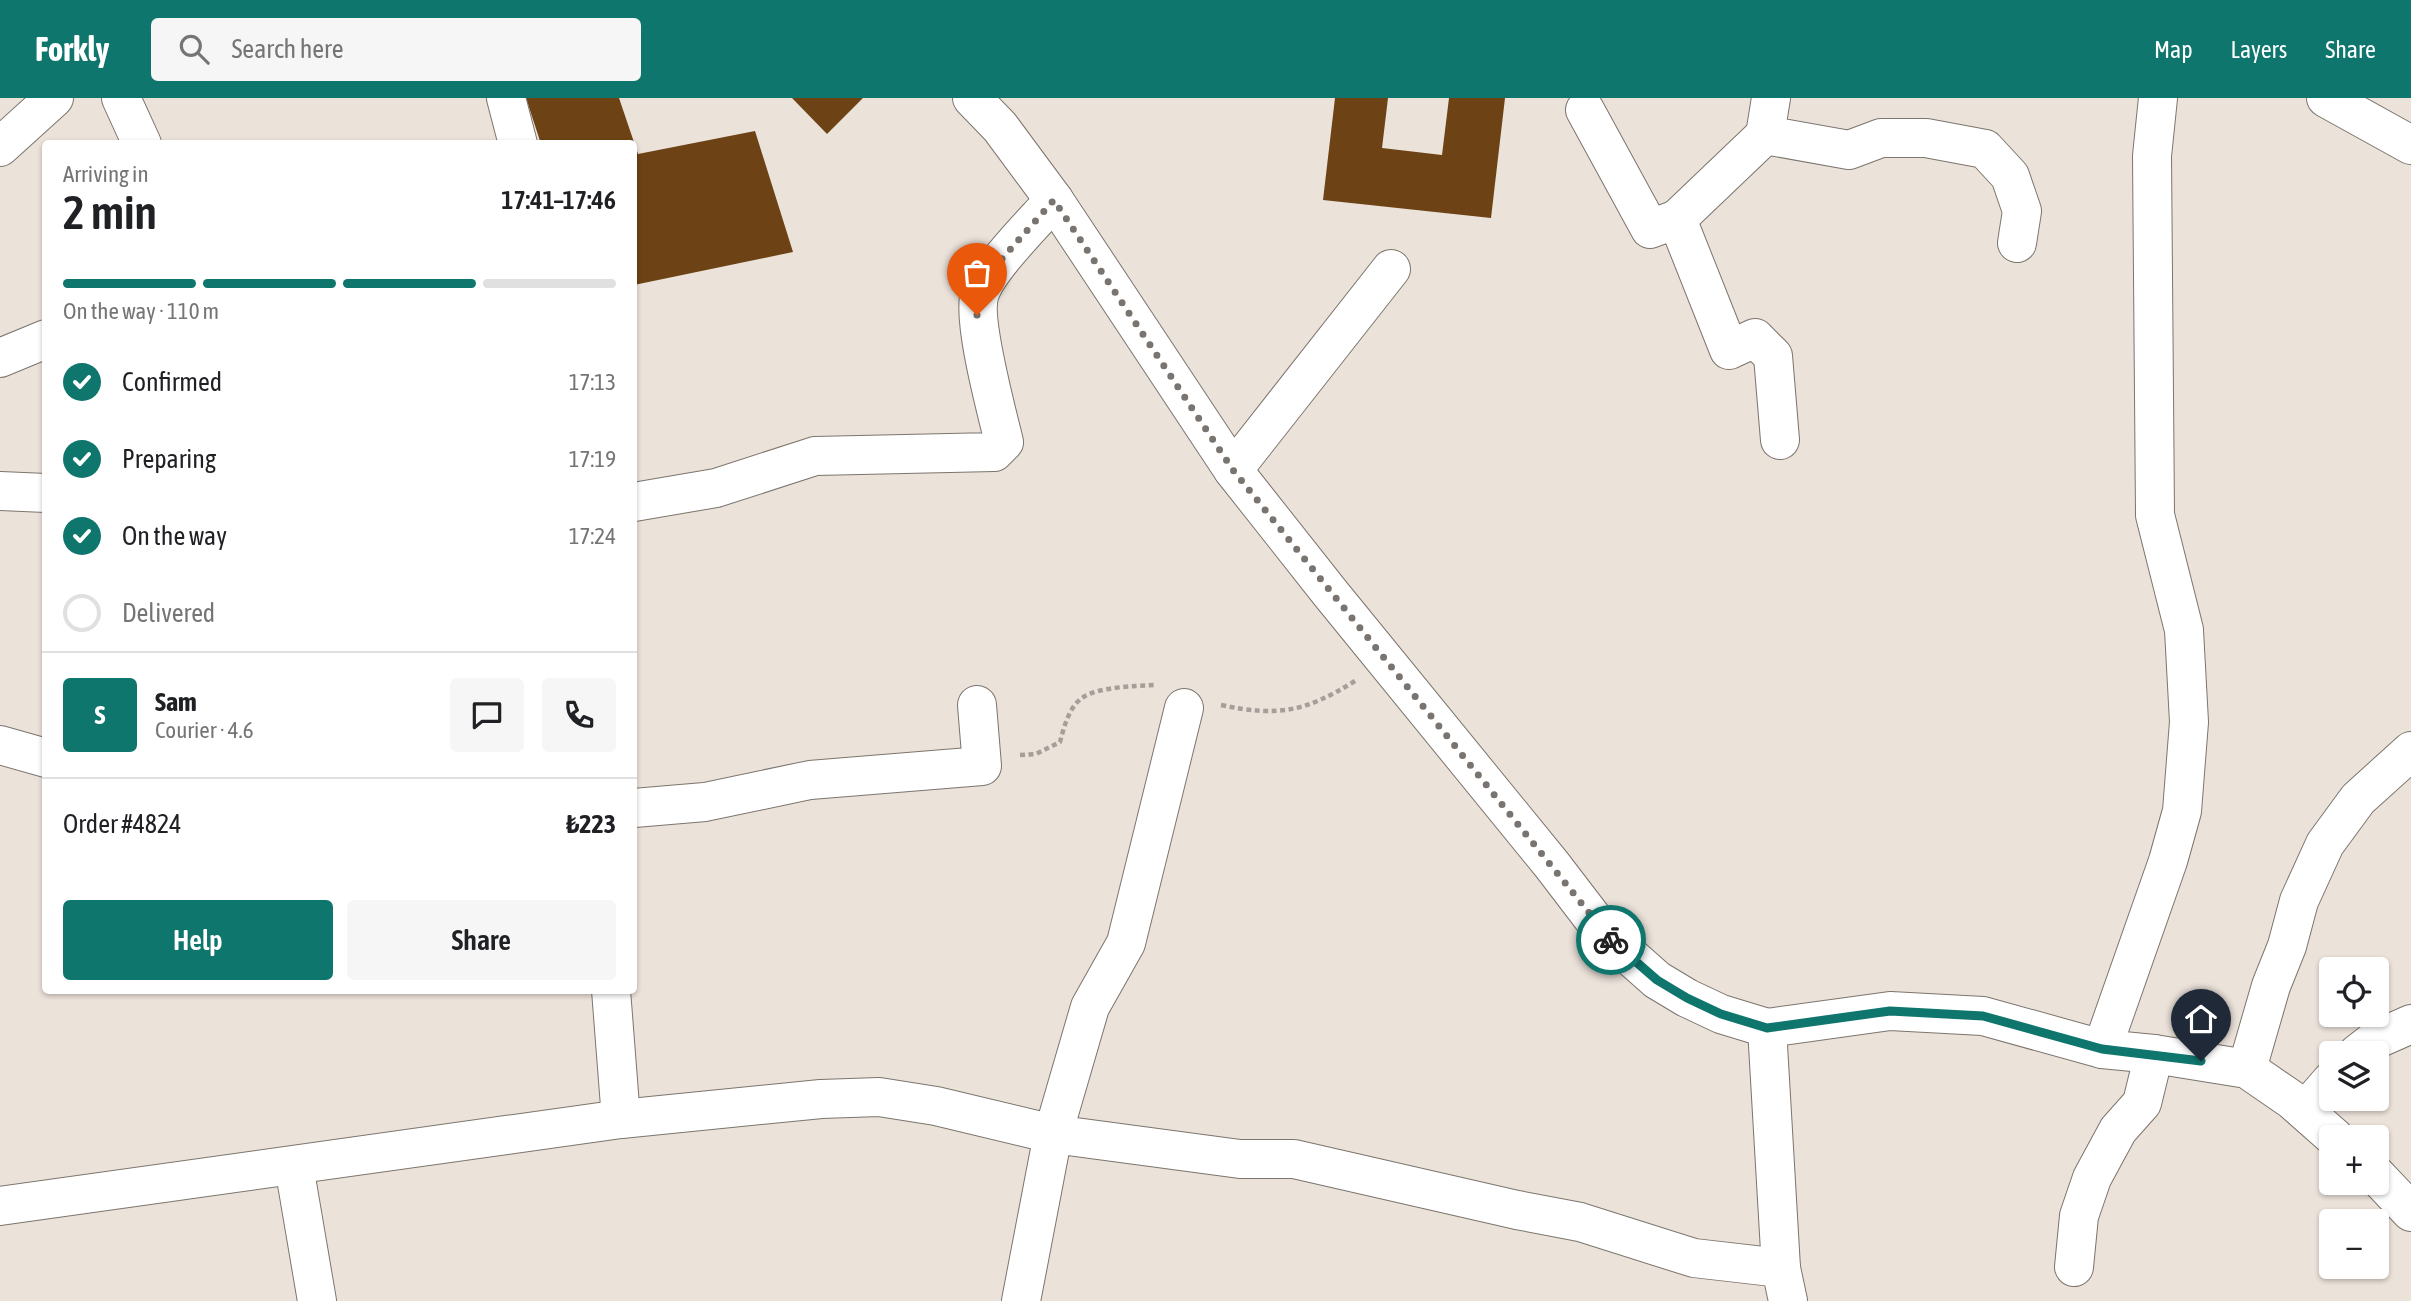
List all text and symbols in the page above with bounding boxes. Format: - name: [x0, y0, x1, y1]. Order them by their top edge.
- search box: [151, 18, 641, 81]
- text: Forkly: [35, 30, 109, 68]
- icon: search: [175, 30, 213, 68]
- text: Search here: [231, 34, 344, 64]
- text: Map: [2154, 36, 2193, 63]
- text: Layers: [2231, 36, 2287, 63]
- text: Share: [2325, 36, 2376, 63]
- text: Arriving in: [63, 161, 149, 187]
- text: 17:41–17:46: [501, 185, 616, 215]
- text: 2 min: [63, 186, 157, 239]
- pin: [947, 243, 1007, 315]
- icon: bag: [958, 254, 996, 292]
- text: On the way · 110 m: [63, 298, 219, 324]
- icon: check: [63, 363, 101, 401]
- text: Confirmed: [122, 367, 222, 397]
- text: 17:13: [569, 369, 616, 395]
- icon: check: [63, 440, 101, 478]
- text: Preparing: [122, 444, 216, 474]
- text: 17:19: [569, 446, 616, 472]
- icon: check: [63, 517, 101, 555]
- text: On the way: [122, 521, 227, 551]
- text: 17:24: [569, 523, 616, 549]
- text: Delivered: [122, 598, 215, 628]
- button: chat: [450, 678, 524, 752]
- button: phone: [542, 678, 616, 752]
- text: Sam: [155, 687, 197, 717]
- text: S: [95, 700, 105, 730]
- text: Courier · 4.6: [155, 717, 254, 743]
- text: Order #4824: [63, 809, 182, 839]
- text: ₺223: [566, 809, 616, 839]
- button: Help: [63, 900, 333, 980]
- button: Share: [347, 900, 616, 980]
- courier: [1576, 905, 1646, 975]
- icon: bike: [1592, 921, 1630, 959]
- map controls: [2319, 957, 2389, 1279]
- button: locate: [2319, 957, 2389, 1027]
- pin: [2171, 989, 2231, 1061]
- icon: home: [2182, 1000, 2220, 1038]
- button: layers: [2319, 1041, 2389, 1111]
- button: +: [2319, 1125, 2389, 1195]
- button: −: [2319, 1209, 2389, 1279]

